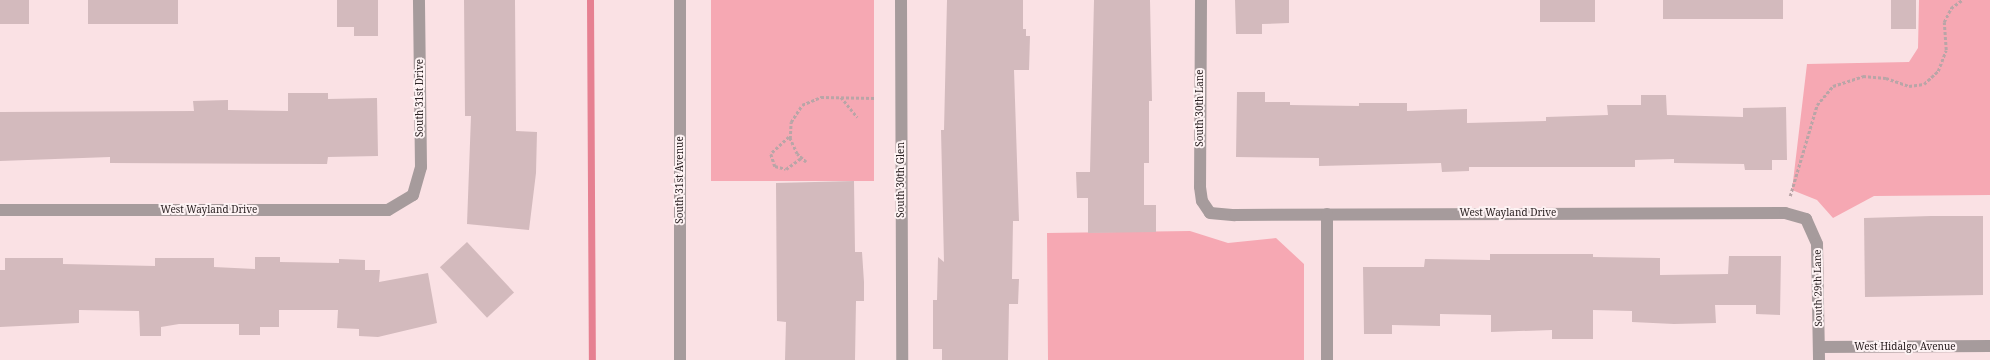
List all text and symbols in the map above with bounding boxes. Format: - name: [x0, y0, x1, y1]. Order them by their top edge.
- street label: South 31st Drive: [414, 59, 426, 137]
- street label: South 30th Lane: [1194, 69, 1206, 147]
- street label: South 31st Avenue: [674, 136, 686, 224]
- street label: South 30th Glen: [895, 142, 907, 218]
- street label: West Wayland Drive: [161, 204, 257, 216]
- street label: West Wayland Drive: [1460, 207, 1556, 219]
- street label: South 29th Lane: [1811, 249, 1825, 327]
- street label: West Hidalgo Avenue: [1854, 341, 1956, 353]

